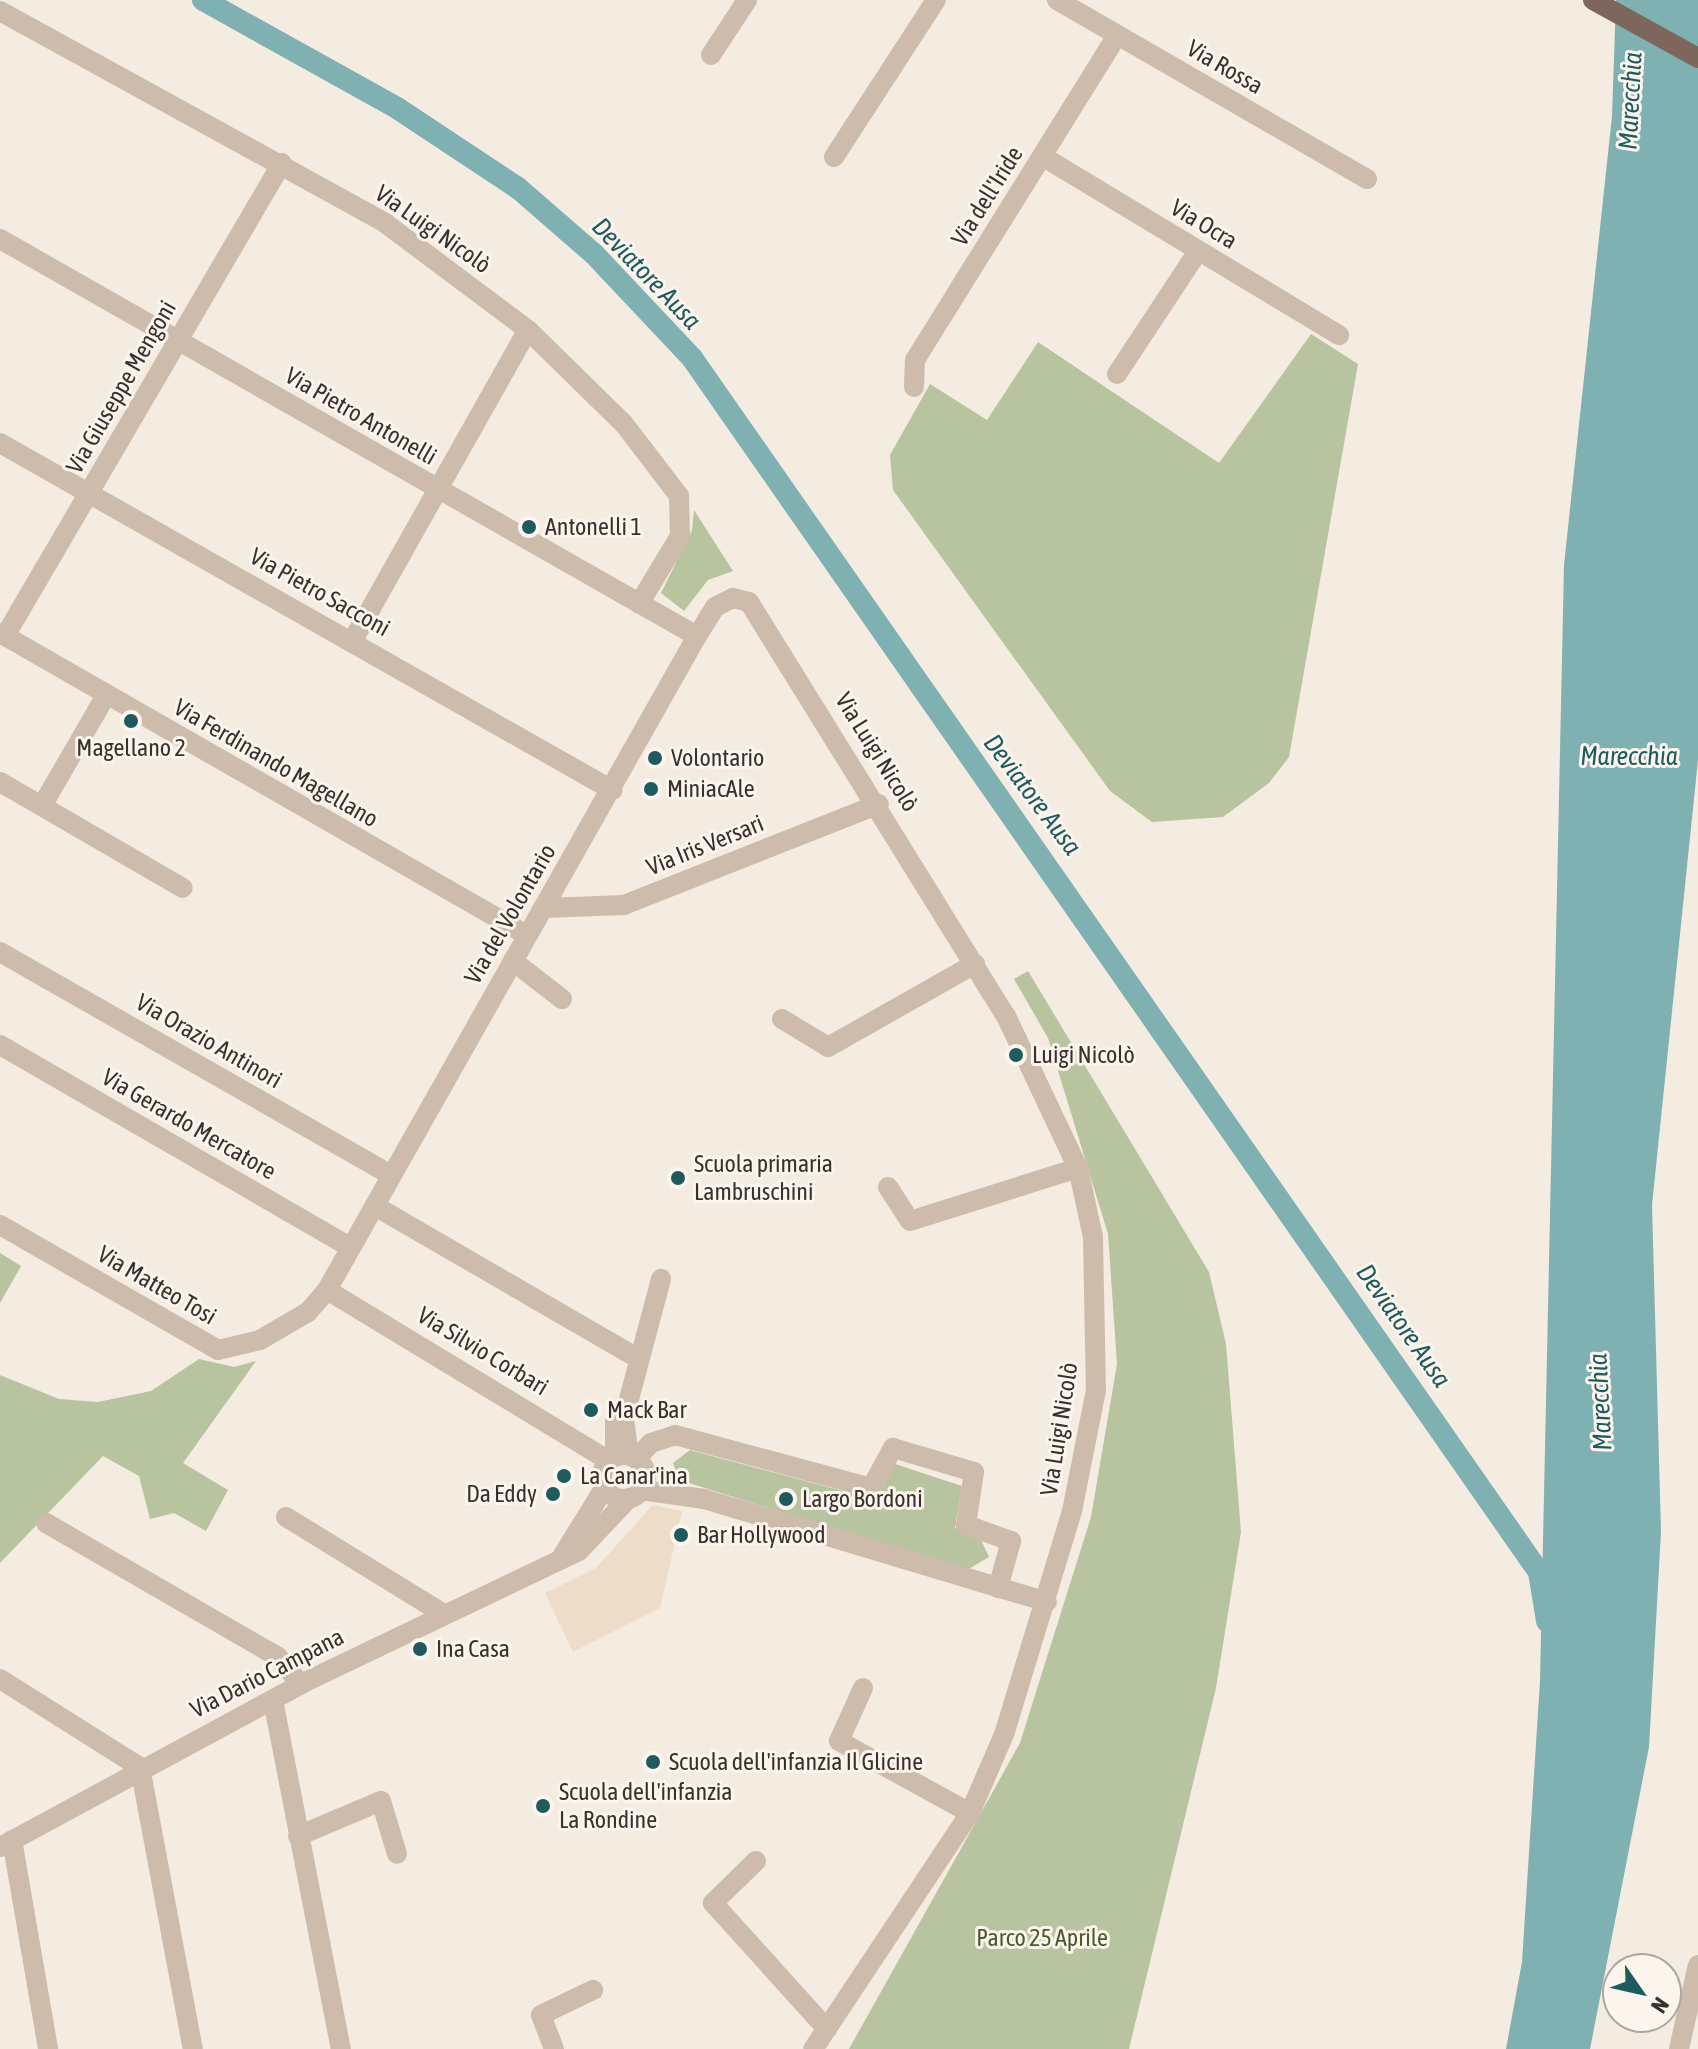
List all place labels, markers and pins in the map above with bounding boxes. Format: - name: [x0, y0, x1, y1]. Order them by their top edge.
- place label: Antonelli 1: [545, 513, 642, 541]
- marker: Antonelli 1: [520, 518, 538, 536]
- marker: Magellano 2: [122, 712, 140, 730]
- place label: Magellano 2: [76, 734, 186, 762]
- place label: Volontario: [671, 744, 764, 772]
- marker: Volontario: [646, 749, 664, 767]
- place label: MiniacAle: [667, 775, 755, 803]
- marker: MiniacAle: [642, 780, 660, 798]
- place label: Luigi Nicolò: [1032, 1041, 1135, 1069]
- marker: Luigi Nicolò: [1007, 1046, 1025, 1064]
- place label: Scuola primaria Lambruschini: [694, 1150, 833, 1206]
- marker: Scuola primaria Lambruschini: [669, 1169, 687, 1187]
- place label: Mack Bar: [607, 1396, 687, 1424]
- marker: Mack Bar: [582, 1401, 600, 1419]
- place label: La Canar'ina: [580, 1462, 688, 1490]
- marker: La Canar'ina: [555, 1467, 573, 1485]
- place label: Da Eddy: [466, 1480, 537, 1508]
- marker: Da Eddy: [544, 1485, 562, 1503]
- place label: Largo Bordoni: [802, 1485, 923, 1513]
- marker: Largo Bordoni: [777, 1490, 795, 1508]
- place label: Bar Hollywood: [697, 1521, 826, 1549]
- marker: Bar Hollywood: [672, 1526, 690, 1544]
- place label: Ina Casa: [436, 1635, 510, 1663]
- marker: Ina Casa: [411, 1640, 429, 1658]
- place label: Scuola dell'infanzia Il Glicine: [669, 1748, 923, 1776]
- marker: Scuola dell'infanzia Il Glicine: [644, 1753, 662, 1771]
- place label: Scuola dell'infanzia La Rondine: [559, 1778, 732, 1834]
- marker: Scuola dell'infanzia La Rondine: [534, 1797, 552, 1815]

